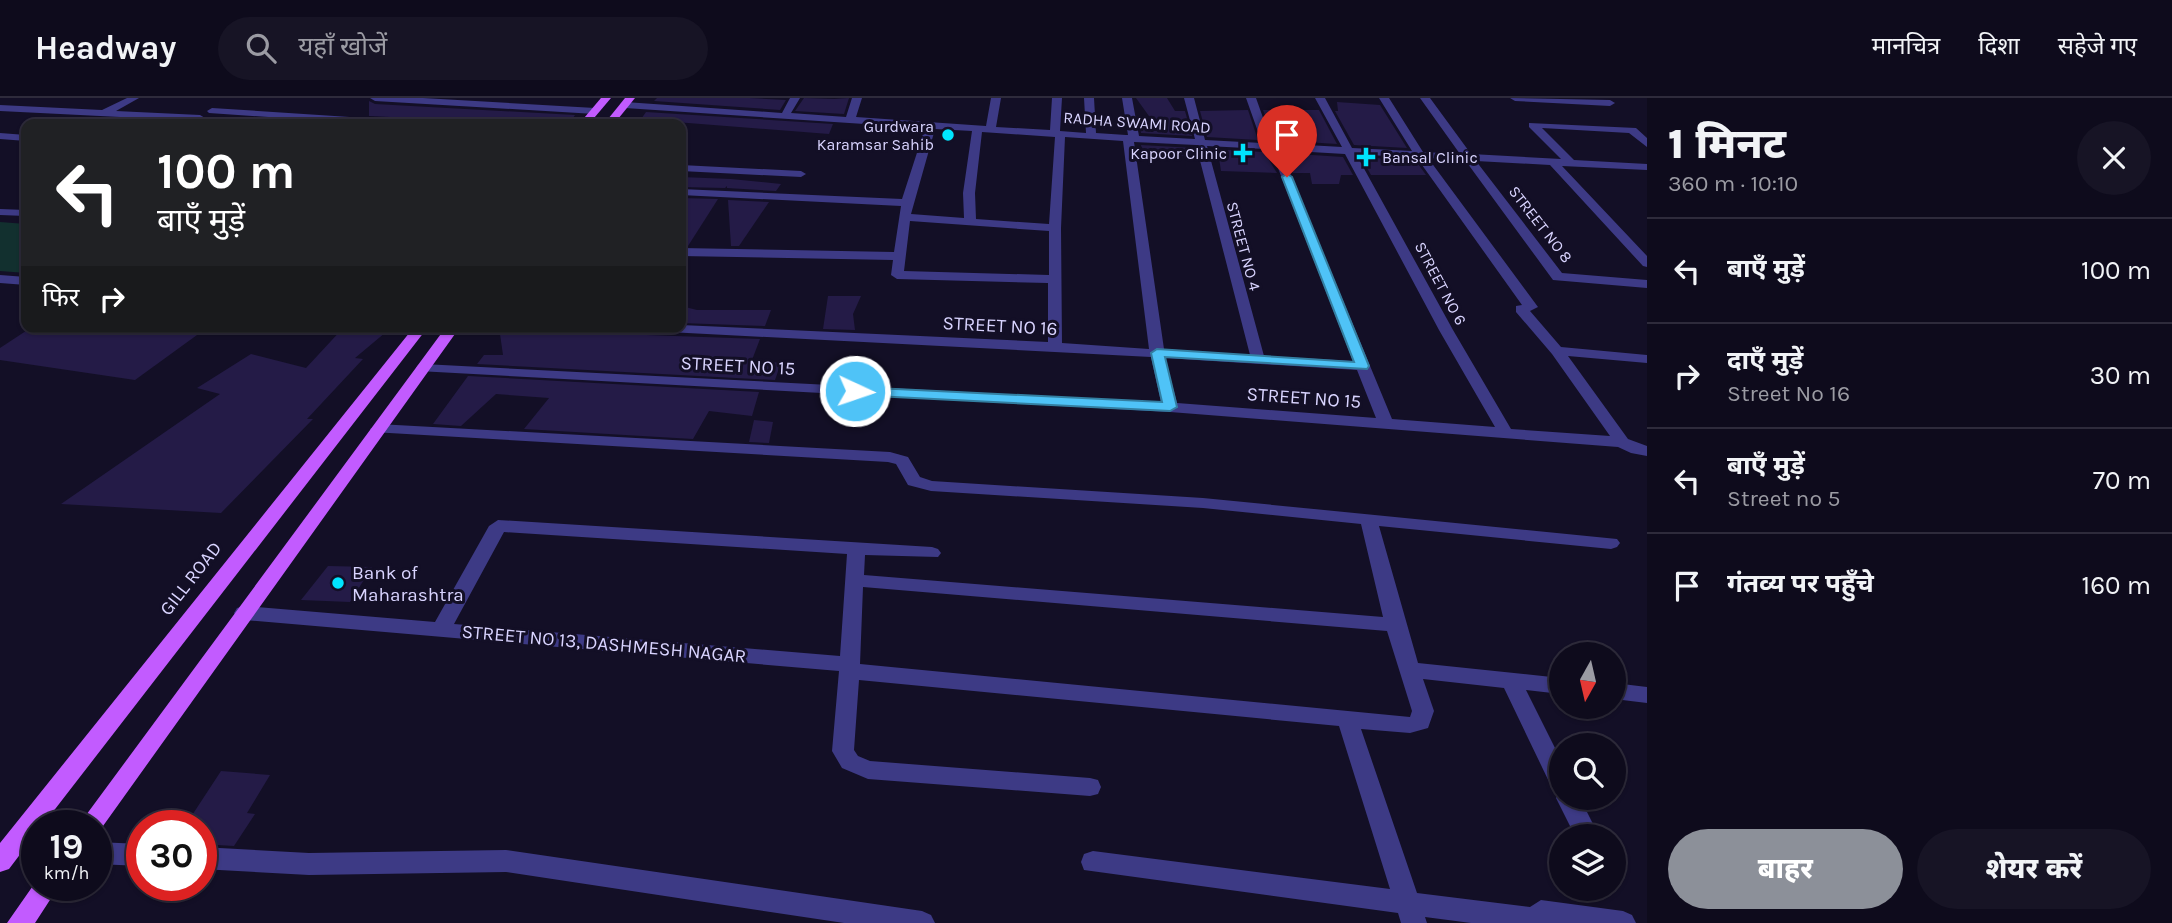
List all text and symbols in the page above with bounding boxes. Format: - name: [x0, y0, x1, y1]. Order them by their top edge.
- search box: [218, 17, 708, 80]
- text: Headway: [35, 29, 176, 67]
- icon: search: [242, 29, 280, 67]
- text: यहाँ खोजें: [298, 31, 387, 62]
- text: मानचित्र: [1872, 32, 1940, 60]
- text: दिशा: [1978, 32, 2020, 60]
- text: सहेजे गए: [2058, 32, 2137, 60]
- pin: [1257, 105, 1317, 177]
- street label: RADHA SWAMI ROAD: [1063, 108, 1211, 137]
- icon: arrive: [1268, 116, 1306, 154]
- place label: Gurdwara Karamsar Sahib: [817, 117, 934, 154]
- text: 1 मिनट: [1668, 119, 1786, 169]
- button: close: [2077, 121, 2151, 195]
- marker: Gurdwara Karamsar Sahib: [940, 127, 956, 143]
- text: 100 m: [157, 143, 295, 200]
- marker: Kapoor Clinic: [1233, 143, 1253, 163]
- place label: Kapoor Clinic: [1130, 144, 1227, 163]
- icon: left: [42, 147, 133, 238]
- marker: Bansal Clinic: [1356, 147, 1376, 167]
- place label: Bansal Clinic: [1382, 148, 1478, 167]
- text: 360 m · 10:10: [1668, 170, 1798, 197]
- street label: STREET NO 8: [1505, 182, 1576, 266]
- street label: STREET NO 4: [1223, 200, 1265, 293]
- text: बाएँ मुड़ें: [157, 202, 245, 239]
- street label: STREET NO 6: [1411, 238, 1470, 328]
- icon: left: [1668, 252, 1706, 290]
- text: बाएँ मुड़ें: [1727, 253, 1805, 284]
- text: 100 m: [2081, 255, 2151, 286]
- icon: right: [93, 280, 131, 318]
- text: फिर: [42, 282, 79, 313]
- street label: STREET NO 16: [942, 312, 1058, 340]
- text: दाएँ मुड़ें: [1727, 345, 1803, 376]
- street label: STREET NO 15: [680, 352, 796, 380]
- position arrow: [818, 354, 892, 428]
- icon: right: [1668, 357, 1706, 395]
- text: 30 m: [2090, 360, 2151, 391]
- text: Street No 16: [1727, 380, 1850, 407]
- street label: STREET NO 15: [1246, 383, 1362, 413]
- text: बाएँ मुड़ें: [1727, 450, 1805, 481]
- icon: left: [1668, 462, 1706, 500]
- text: 70 m: [2093, 465, 2151, 496]
- text: Street no 5: [1727, 485, 1841, 512]
- street label: GILL ROAD: [155, 537, 226, 620]
- place label: Bank of Maharashtra: [352, 562, 464, 606]
- icon: arrive: [1668, 567, 1706, 605]
- text: गंतव्य पर पहुँचे: [1727, 568, 1874, 599]
- text: 160 m: [2082, 570, 2151, 601]
- marker: Bank of Maharashtra: [330, 575, 346, 591]
- street label: STREET NO 13, DASHMESH NAGAR: [461, 621, 747, 667]
- north arrow: [1549, 642, 1626, 719]
- map controls: [1549, 642, 1626, 901]
- button: search: [1549, 733, 1626, 810]
- speed limit sign: 30: [126, 810, 217, 901]
- button: layers: [1549, 824, 1626, 901]
- text: 19: [50, 826, 83, 867]
- button: बाहर: [1668, 829, 1903, 909]
- button: शेयर करें: [1917, 829, 2151, 909]
- text: km/h: [44, 862, 89, 884]

